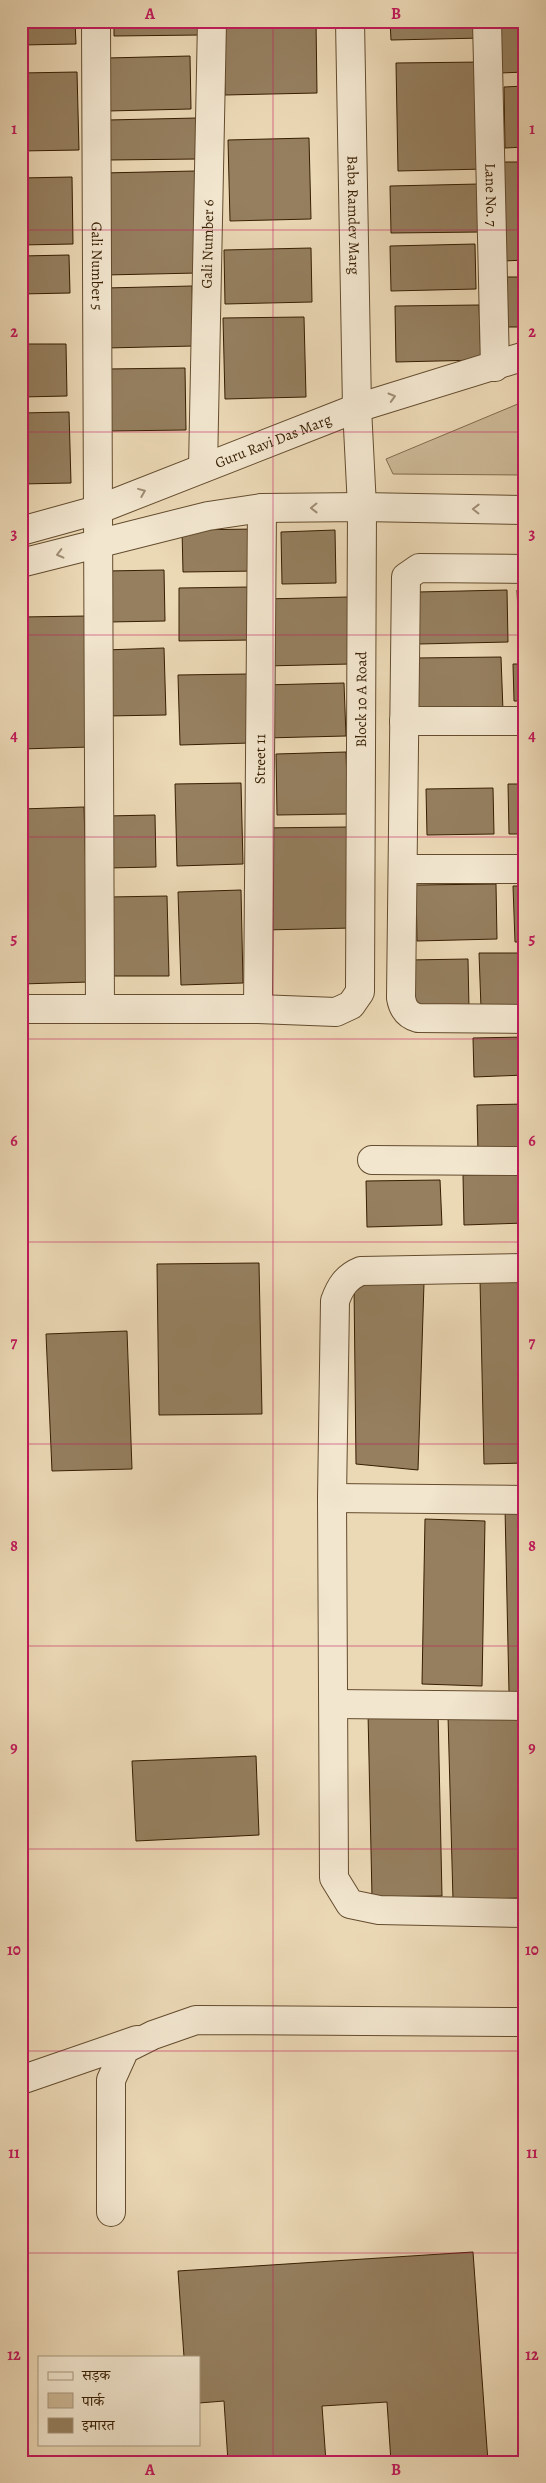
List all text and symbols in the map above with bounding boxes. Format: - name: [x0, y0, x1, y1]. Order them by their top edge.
- text: A: [144, 3, 156, 25]
- text: B: [391, 3, 401, 25]
- text: 1: [11, 118, 17, 140]
- text: 1: [529, 118, 535, 140]
- street label: Baba Ramdev Marg: [342, 155, 365, 275]
- street label: Lane No. 7: [480, 163, 502, 228]
- street label: Gali Number 6: [197, 199, 218, 289]
- street label: Gali Number 5: [87, 222, 107, 310]
- text: 2: [10, 321, 18, 343]
- text: 2: [528, 321, 536, 343]
- one-way arrow: [388, 393, 396, 403]
- street label: Guru Ravi Das Marg: [212, 409, 335, 473]
- one-way arrow: [137, 488, 146, 498]
- one-way arrow: [309, 503, 317, 513]
- one-way arrow: [472, 504, 480, 514]
- text: 3: [11, 523, 18, 545]
- text: 3: [529, 523, 536, 545]
- one-way arrow: [56, 548, 64, 558]
- street label: Block 10 A Road: [351, 650, 371, 748]
- text: 4: [10, 725, 18, 747]
- text: 4: [528, 725, 536, 747]
- street label: Street 11: [250, 734, 270, 784]
- text: 5: [11, 928, 18, 950]
- text: 5: [529, 928, 536, 950]
- text: 6: [10, 1130, 18, 1152]
- text: 6: [528, 1130, 536, 1152]
- text: 7: [11, 1332, 18, 1354]
- text: 7: [529, 1332, 536, 1354]
- text: 8: [10, 1535, 18, 1557]
- text: 8: [528, 1535, 536, 1557]
- text: 9: [10, 1737, 18, 1759]
- text: 9: [528, 1737, 536, 1759]
- text: 10: [7, 1939, 21, 1961]
- text: 10: [525, 1939, 539, 1961]
- text: 11: [8, 2142, 20, 2164]
- text: 11: [526, 2142, 538, 2164]
- text: 12: [7, 2344, 21, 2366]
- text: 12: [525, 2344, 539, 2366]
- legend: [38, 2356, 200, 2446]
- text: सड़क: [81, 2365, 111, 2385]
- text: पार्क: [81, 2391, 105, 2411]
- text: इमारत: [81, 2415, 116, 2435]
- text: A: [144, 2459, 156, 2481]
- text: B: [391, 2459, 401, 2481]

